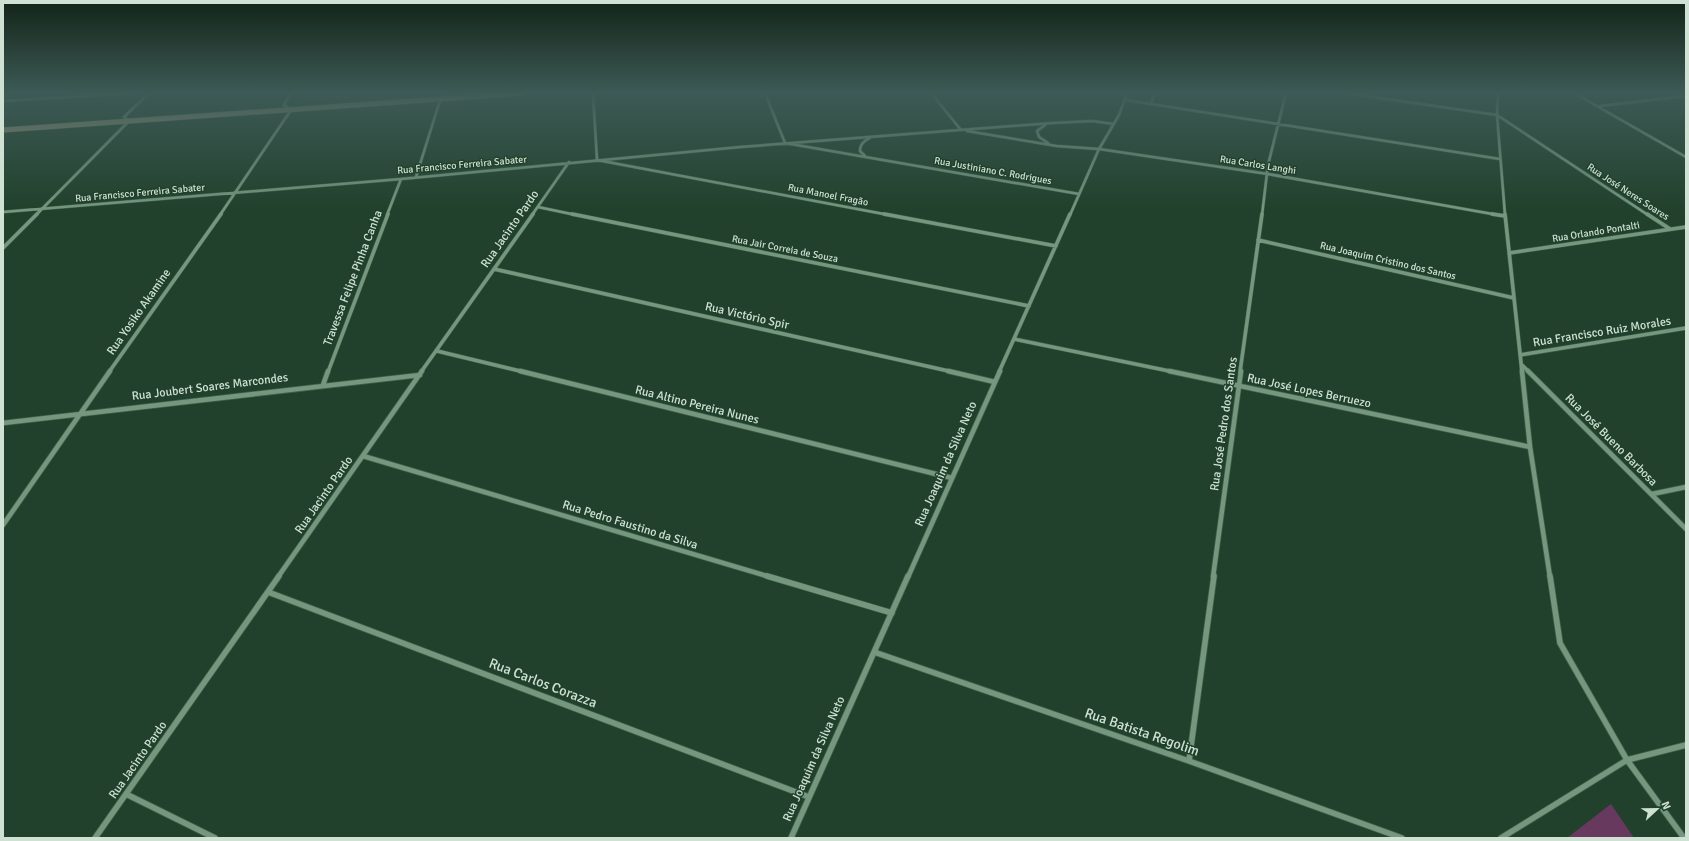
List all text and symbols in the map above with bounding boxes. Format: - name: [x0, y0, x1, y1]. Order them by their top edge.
- street label: Rua Francisco Ferreira Sabater: [397, 153, 528, 177]
- street label: Rua Carlos Langhi: [1219, 153, 1297, 177]
- street label: Rua Justiniano C. Rodrigues: [933, 155, 1053, 187]
- street label: Rua José Neres Soares: [1585, 161, 1672, 223]
- street label: Rua Francisco Ferreira Sabater: [75, 181, 206, 205]
- street label: Rua Manoel Fragão: [787, 181, 869, 209]
- street label: Rua Jacinto Pardo: [478, 187, 542, 271]
- street label: Travessa Felipe Pinha Canha: [320, 208, 386, 348]
- street label: Rua Orlando Pontalti: [1551, 219, 1641, 245]
- street label: Rua Jair Correia de Souza: [731, 233, 839, 265]
- street label: Rua Joaquim Cristino dos Santos: [1319, 240, 1458, 283]
- street label: Rua Yosiko Akamine: [104, 266, 174, 358]
- street label: Rua Victório Spir: [703, 299, 791, 333]
- street label: Rua Francisco Ruiz Morales: [1532, 314, 1672, 350]
- street label: Rua José Pedro dos Santos: [1207, 356, 1241, 492]
- street label: Rua Joubert Soares Marcondes: [131, 370, 289, 404]
- street label: Rua José Lopes Berruezo: [1246, 371, 1372, 411]
- street label: Rua Altino Pereira Nunes: [633, 382, 761, 428]
- street label: Rua José Bueno Barbosa: [1562, 391, 1660, 489]
- street label: Rua Joaquim da Silva Neto: [912, 399, 980, 529]
- street label: Rua Jacinto Pardo: [292, 453, 356, 537]
- street label: Rua Pedro Faustino da Silva: [560, 497, 700, 553]
- street label: Rua Carlos Corazza: [487, 655, 599, 711]
- street label: Rua Joaquim da Silva Neto: [780, 694, 848, 824]
- street label: Rua Batista Regolim: [1082, 704, 1202, 760]
- street label: Rua Jacinto Pardo: [106, 718, 170, 802]
- north arrow: [1637, 789, 1677, 829]
- text: N: [1658, 799, 1673, 811]

